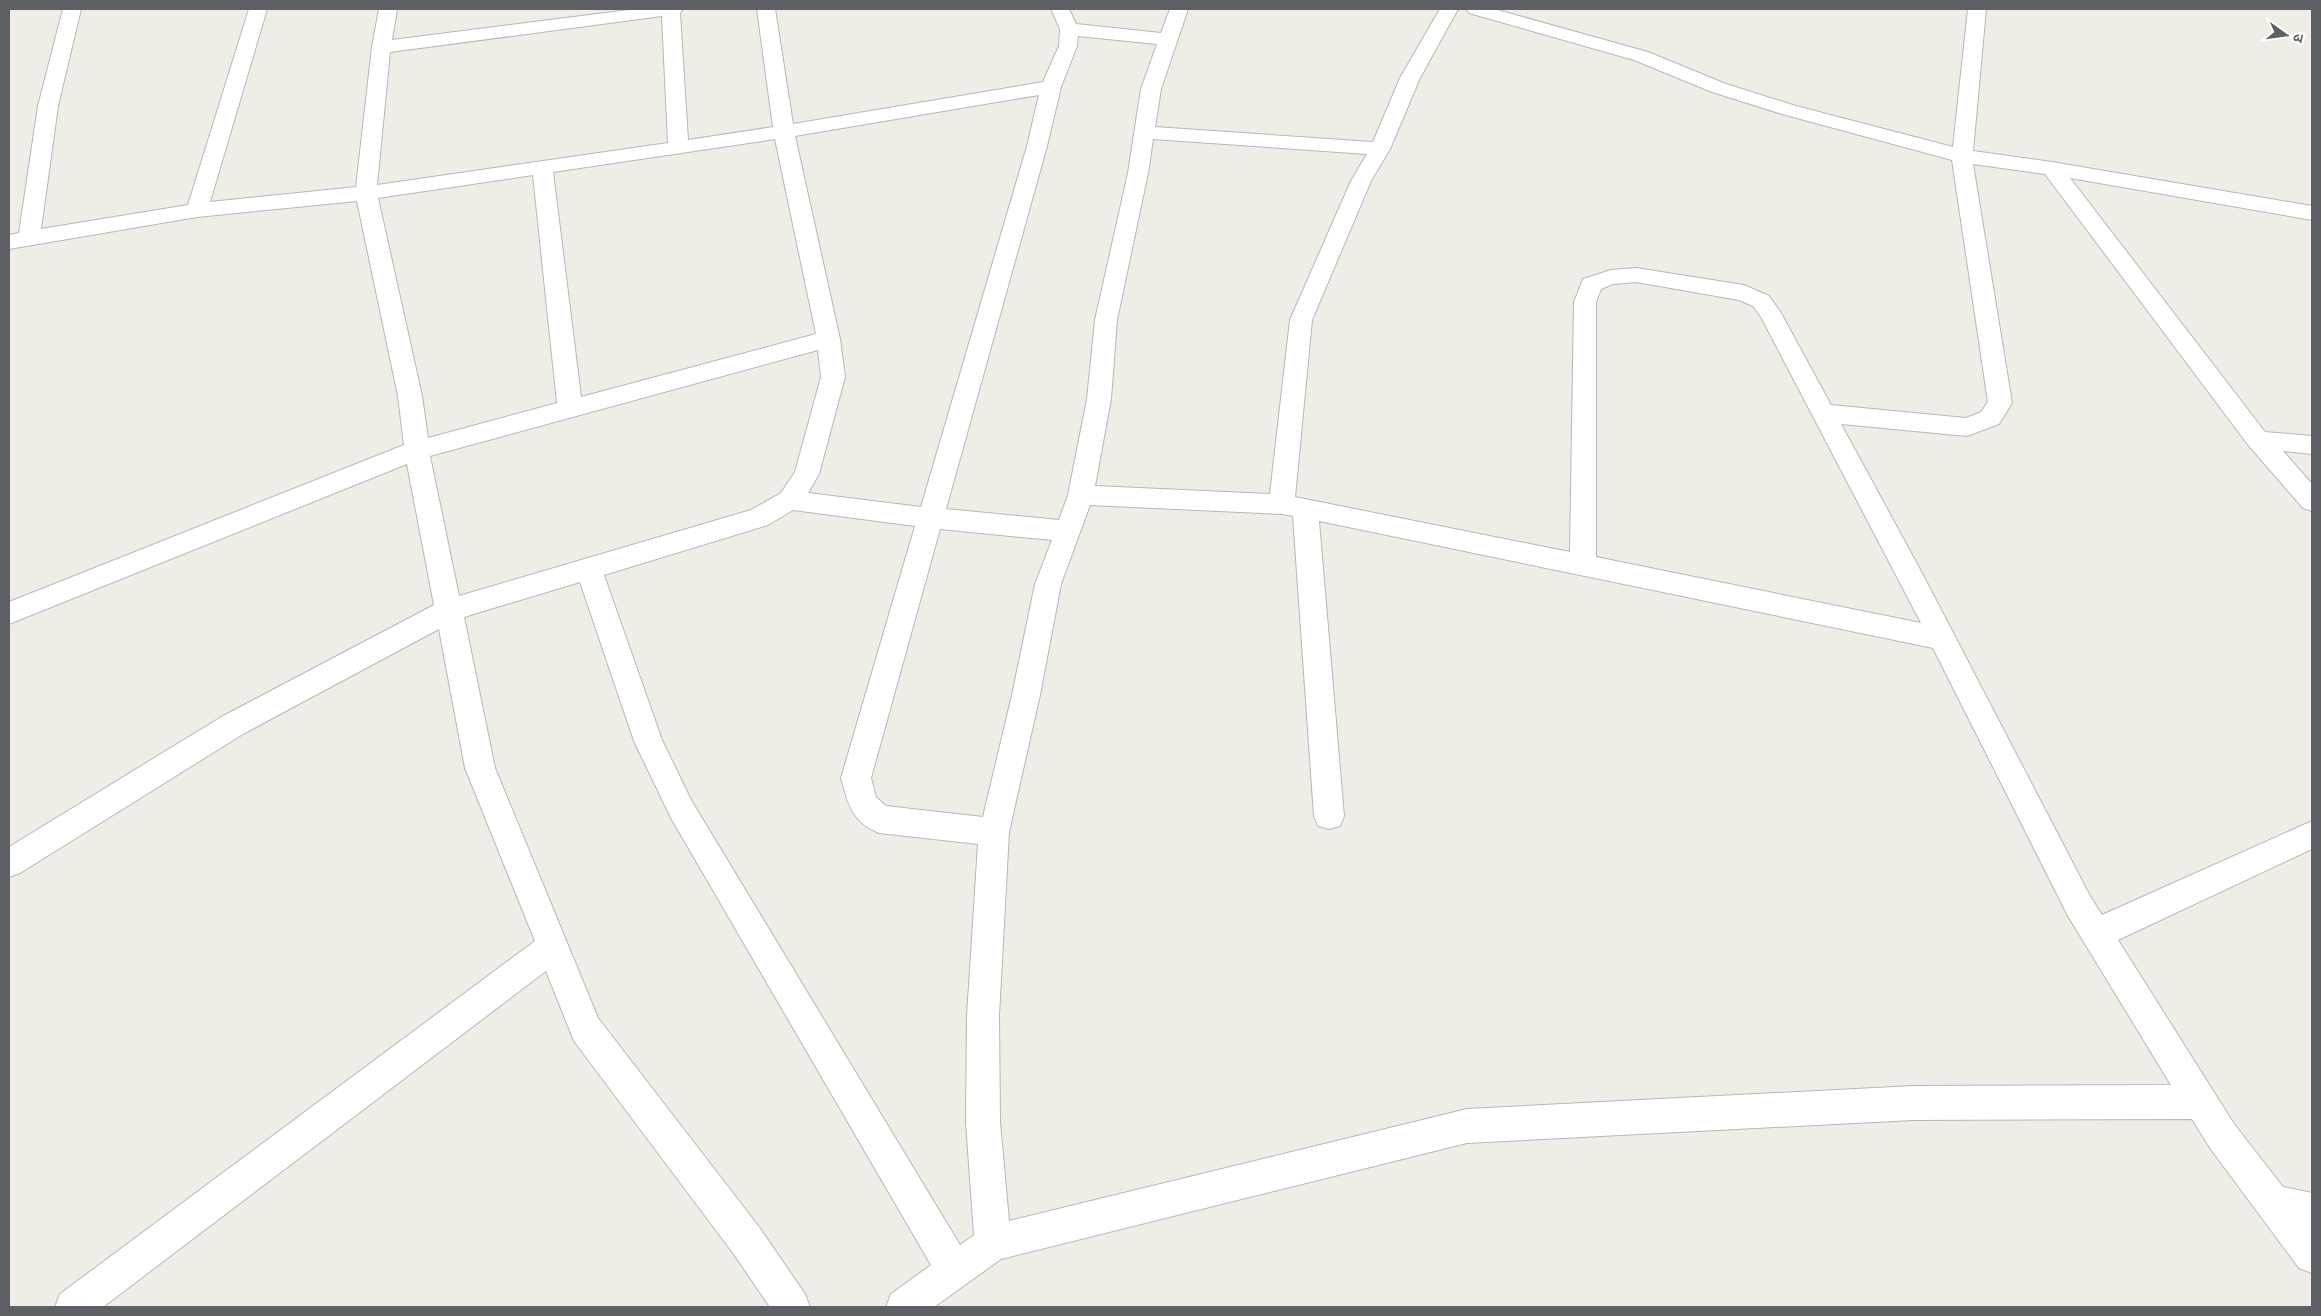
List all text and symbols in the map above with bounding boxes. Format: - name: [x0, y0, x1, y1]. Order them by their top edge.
- north arrow: [2261, 10, 2311, 60]
- text: उ: [2289, 32, 2308, 45]

